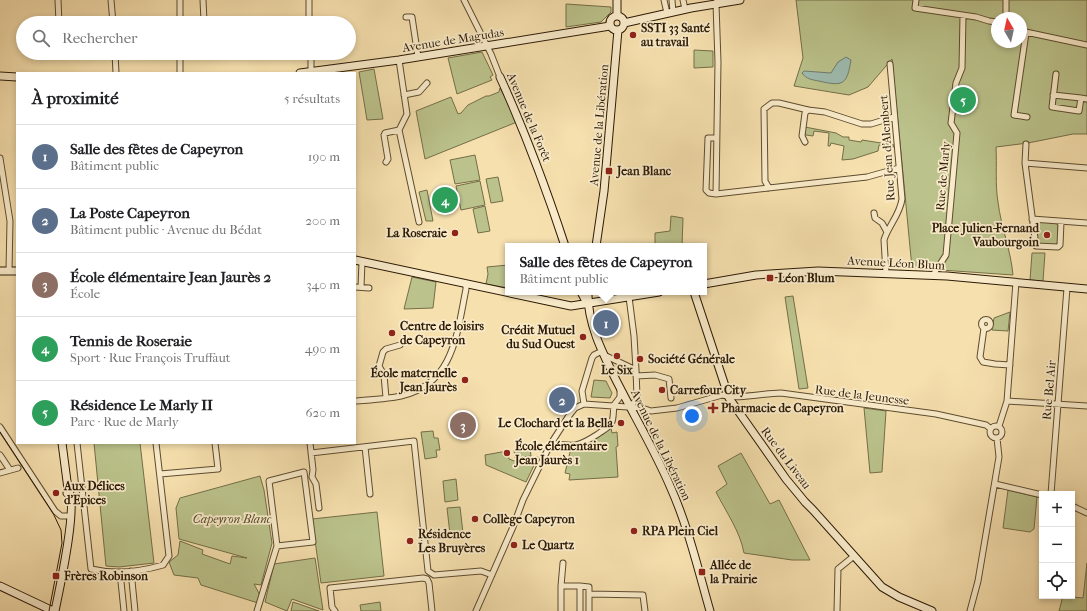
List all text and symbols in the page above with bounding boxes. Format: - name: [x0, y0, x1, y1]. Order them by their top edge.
- north arrow: [991, 12, 1027, 48]
- search box: [16, 16, 356, 60]
- place label: SSTI 33 Santé au travail: [641, 21, 710, 49]
- street label: Avenue de Magudas: [400, 25, 505, 55]
- icon: search: [30, 27, 52, 49]
- text: Rechercher: [62, 29, 137, 47]
- marker: SSTI 33 Santé au travail: [628, 30, 638, 40]
- street label: Avenue de la Libération: [587, 64, 611, 187]
- street label: Avenue de la Forêt: [504, 69, 554, 164]
- pin: 5: [950, 85, 976, 115]
- text: À proximité: [32, 88, 119, 108]
- text: 5 résultats: [284, 91, 340, 106]
- street label: Rue Jean d'Alembert: [876, 94, 898, 201]
- text: Salle des fêtes de Capeyron: [70, 140, 243, 158]
- street label: Rue de Marly: [933, 140, 953, 211]
- text: 1: [43, 149, 47, 164]
- text: 190 m: [308, 149, 340, 164]
- text: Bâtiment public: [70, 158, 159, 173]
- place label: Jean Blanc: [615, 164, 672, 179]
- marker: Jean Blanc: [604, 166, 614, 176]
- pin: 4: [432, 185, 458, 215]
- text: La Poste Capeyron: [70, 204, 190, 222]
- text: 2: [42, 213, 48, 228]
- text: 200 m: [305, 213, 340, 228]
- place label: Place Julien-Fernand Vaubourgoin: [932, 221, 1040, 250]
- text: Bâtiment public · Avenue du Bédat: [70, 222, 262, 237]
- place label: La Roseraie: [387, 226, 447, 240]
- marker: La Roseraie: [450, 228, 460, 238]
- marker: Place Julien-Fernand Vaubourgoin: [1042, 230, 1052, 240]
- popup: [505, 243, 707, 295]
- text: Salle des fêtes de Capeyron: [519, 253, 693, 271]
- street label: Avenue Léon Blum: [846, 253, 945, 273]
- text: École élémentaire Jean Jaurès 2: [70, 268, 271, 286]
- text: Bâtiment public: [519, 271, 608, 286]
- place label: Léon Blum: [778, 271, 836, 285]
- marker: Léon Blum: [765, 273, 775, 283]
- text: 3: [42, 277, 48, 292]
- text: 340 m: [306, 277, 340, 292]
- text: École: [70, 286, 100, 301]
- pin: 1: [593, 308, 619, 338]
- place label: Centre de loisirs de Capeyron: [400, 319, 485, 348]
- place label: Crédit Mutuel du Sud Ouest: [501, 323, 576, 351]
- marker: Centre de loisirs de Capeyron: [387, 328, 397, 338]
- text: Tennis de Roseraie: [70, 332, 192, 350]
- marker: Crédit Mutuel du Sud Ouest: [578, 332, 588, 342]
- text: 4: [41, 341, 49, 356]
- text: 490 m: [305, 341, 340, 356]
- text: Sport · Rue François Truffaut: [70, 350, 230, 365]
- marker: Le Six: [612, 351, 622, 361]
- place label: Société Générale: [648, 352, 735, 366]
- marker: Société Générale: [635, 354, 645, 364]
- street label: Rue Bel Air: [1039, 359, 1059, 420]
- place label: Le Six: [601, 363, 634, 377]
- place label: École maternelle Jean Jaurès: [371, 365, 458, 395]
- marker: École maternelle Jean Jaurès: [460, 375, 470, 385]
- street label: Rue de la Jeunesse: [814, 382, 910, 408]
- place label: Carrefour City: [670, 383, 747, 398]
- pin: 2: [549, 385, 575, 415]
- marker: Carrefour City: [657, 385, 667, 395]
- street label: Avenue de la Libération: [628, 386, 694, 503]
- text: Résidence Le Marly II: [70, 396, 213, 414]
- place label: Pharmacie de Capeyron: [721, 401, 845, 416]
- marker: Pharmacie de Capeyron: [708, 403, 718, 413]
- text: 5: [42, 405, 48, 420]
- text: 620 m: [306, 405, 340, 420]
- your location: [682, 406, 702, 426]
- pin: 3: [450, 410, 476, 440]
- text: Parc · Rue de Marly: [70, 414, 179, 429]
- place label: Le Clochard et la Bella: [498, 416, 613, 430]
- marker: Le Clochard et la Bella: [616, 418, 626, 428]
- street label: Rue du Liveau: [758, 424, 814, 492]
- place label: École élémentaire Jean Jaurès 1: [513, 438, 608, 468]
- marker: École élémentaire Jean Jaurès 1: [502, 448, 512, 458]
- place label: Aux Délices d'Epices: [63, 479, 125, 508]
- marker: Aux Délices d'Epices: [51, 488, 61, 498]
- map controls: [1039, 491, 1075, 599]
- button: +: [1039, 491, 1075, 527]
- park label: Capeyron Blanc: [193, 512, 272, 526]
- place label: Collège Capeyron: [483, 512, 576, 527]
- marker: Collège Capeyron: [470, 514, 480, 524]
- place label: RPA Plein Ciel: [642, 524, 719, 538]
- marker: RPA Plein Ciel: [629, 526, 639, 536]
- place label: Résidence Les Bruyères: [418, 527, 486, 556]
- button: −: [1039, 527, 1075, 563]
- marker: Résidence Les Bruyères: [405, 536, 415, 546]
- place label: Le Quartz: [522, 538, 575, 552]
- marker: Le Quartz: [509, 540, 519, 550]
- place label: Allée de la Prairie: [709, 558, 757, 586]
- button: locate: [1039, 563, 1075, 599]
- marker: Allée de la Prairie: [697, 567, 707, 577]
- place label: Frères Robinson: [63, 569, 149, 583]
- marker: Frères Robinson: [51, 571, 61, 581]

